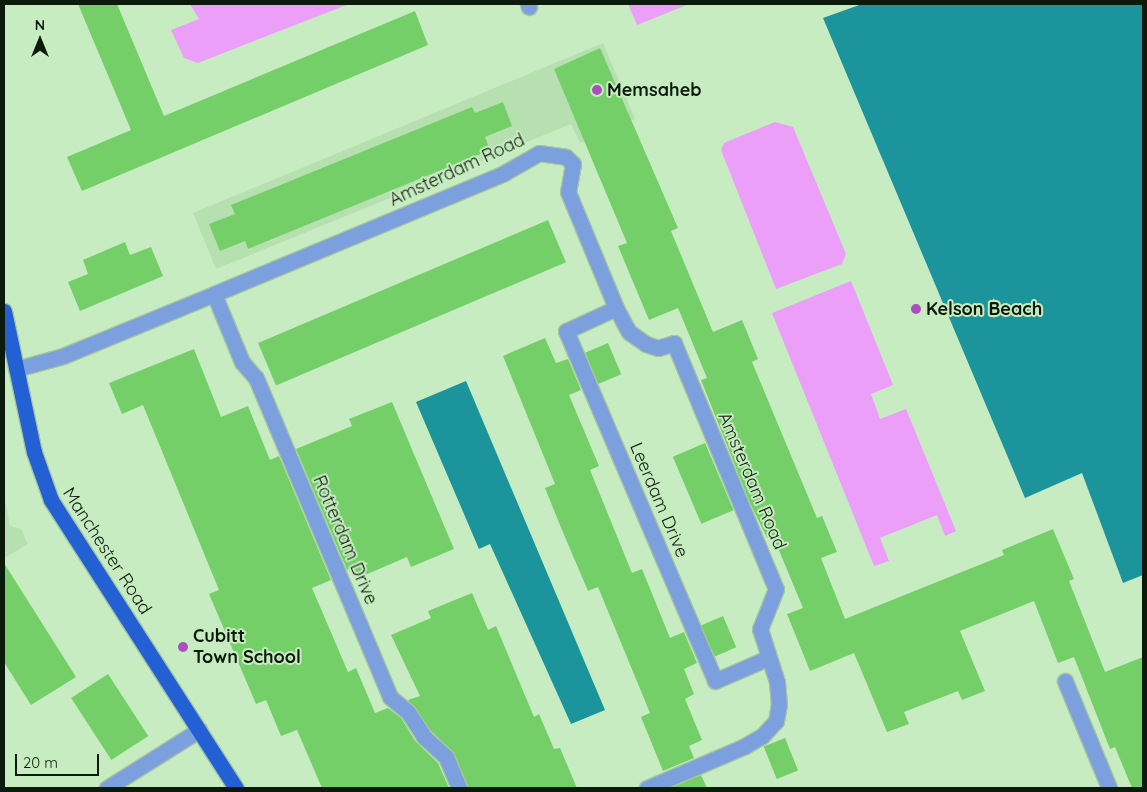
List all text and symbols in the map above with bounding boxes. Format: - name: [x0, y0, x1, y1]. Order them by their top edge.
- north arrow: [15, 15, 65, 65]
- text: N: [35, 16, 45, 34]
- place label: Memsaheb: [607, 79, 702, 101]
- marker: Memsaheb: [591, 84, 603, 96]
- street label: Amsterdam Road: [386, 129, 528, 211]
- place label: Kelson Beach: [926, 298, 1042, 320]
- marker: Kelson Beach: [910, 303, 922, 315]
- street label: Amsterdam Road: [713, 409, 791, 553]
- street label: Leerdam Drive: [625, 439, 693, 561]
- street label: Rotterdam Drive: [308, 472, 382, 608]
- street label: Manchester Road: [58, 483, 156, 619]
- place label: Cubitt Town School: [193, 626, 301, 669]
- marker: Cubitt Town School: [177, 641, 189, 653]
- scale bar: [18, 744, 101, 776]
- text: 20 m: [23, 753, 58, 772]

